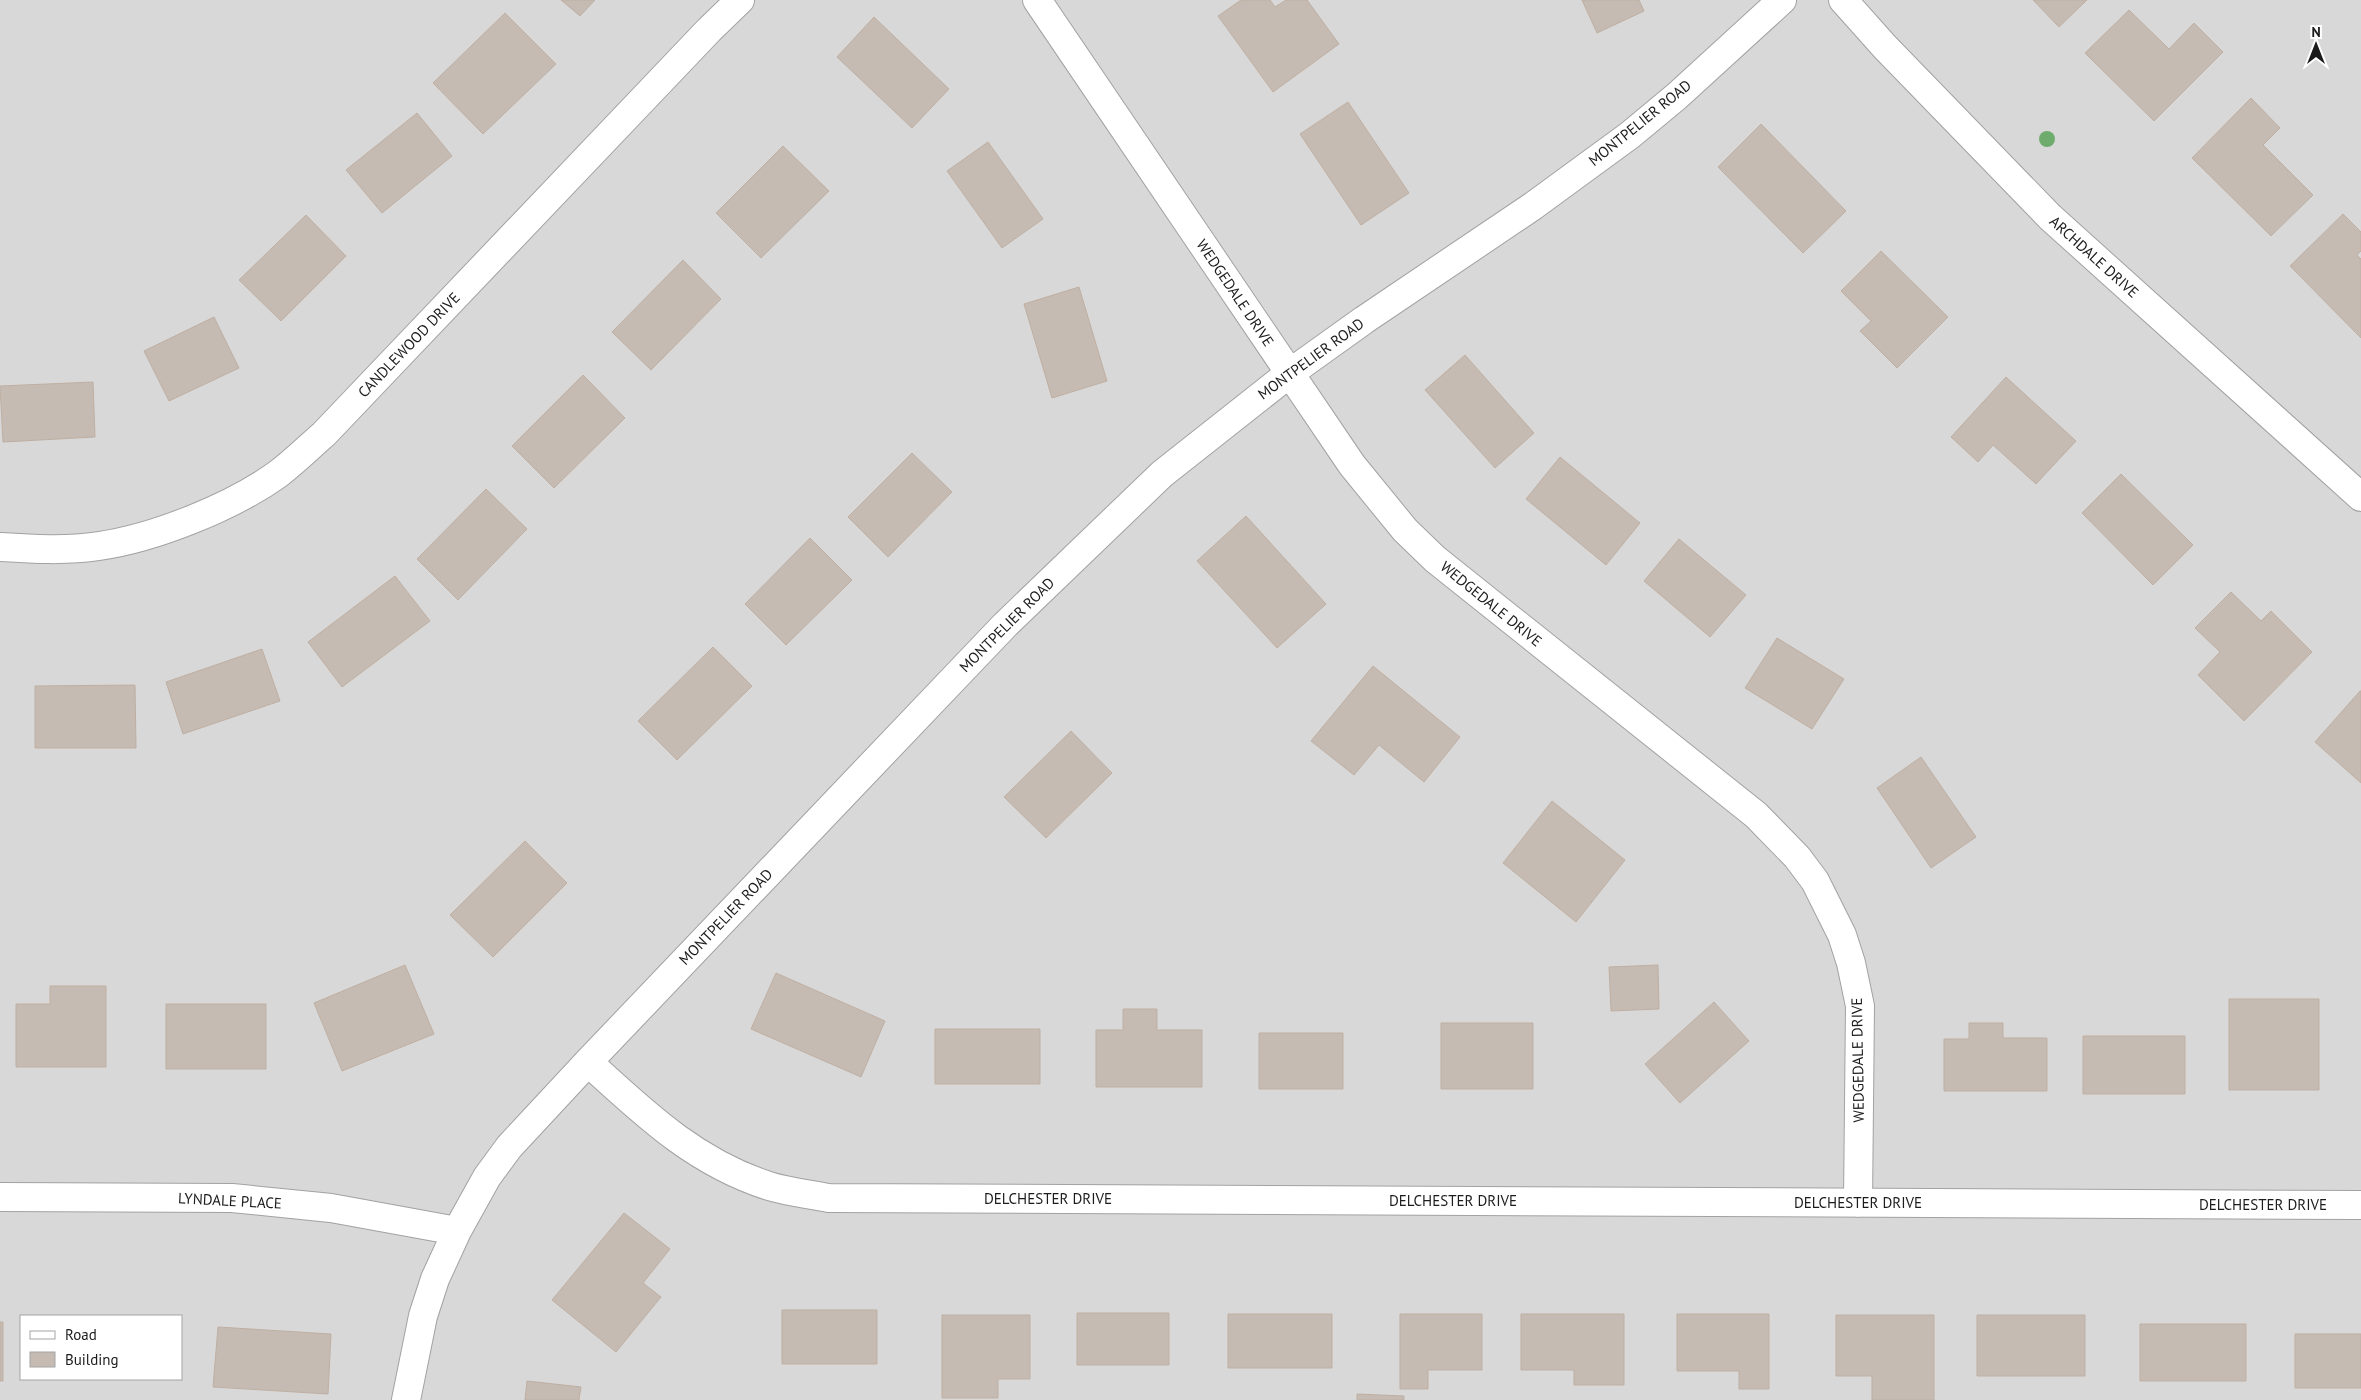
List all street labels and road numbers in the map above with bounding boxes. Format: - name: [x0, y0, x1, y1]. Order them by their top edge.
- street label: MONTPELIER ROAD: [1584, 75, 1695, 170]
- street label: ARCHDALE DRIVE: [2046, 212, 2143, 302]
- street label: WEDGEDALE DRIVE: [1193, 236, 1278, 350]
- street label: CANDLEWOOD DRIVE: [354, 288, 464, 401]
- street label: MONTPELIER ROAD: [1254, 314, 1368, 404]
- street label: WEDGEDALE DRIVE: [1437, 557, 1546, 650]
- street label: MONTPELIER ROAD: [955, 573, 1058, 676]
- street label: MONTPELIER ROAD: [675, 864, 777, 969]
- street label: WEDGEDALE DRIVE: [1847, 997, 1868, 1123]
- street label: LYNDALE PLACE: [178, 1188, 282, 1213]
- street label: DELCHESTER DRIVE: [984, 1189, 1112, 1208]
- street label: DELCHESTER DRIVE: [1389, 1191, 1517, 1210]
- street label: DELCHESTER DRIVE: [1794, 1193, 1922, 1212]
- street label: DELCHESTER DRIVE: [2199, 1195, 2327, 1214]

